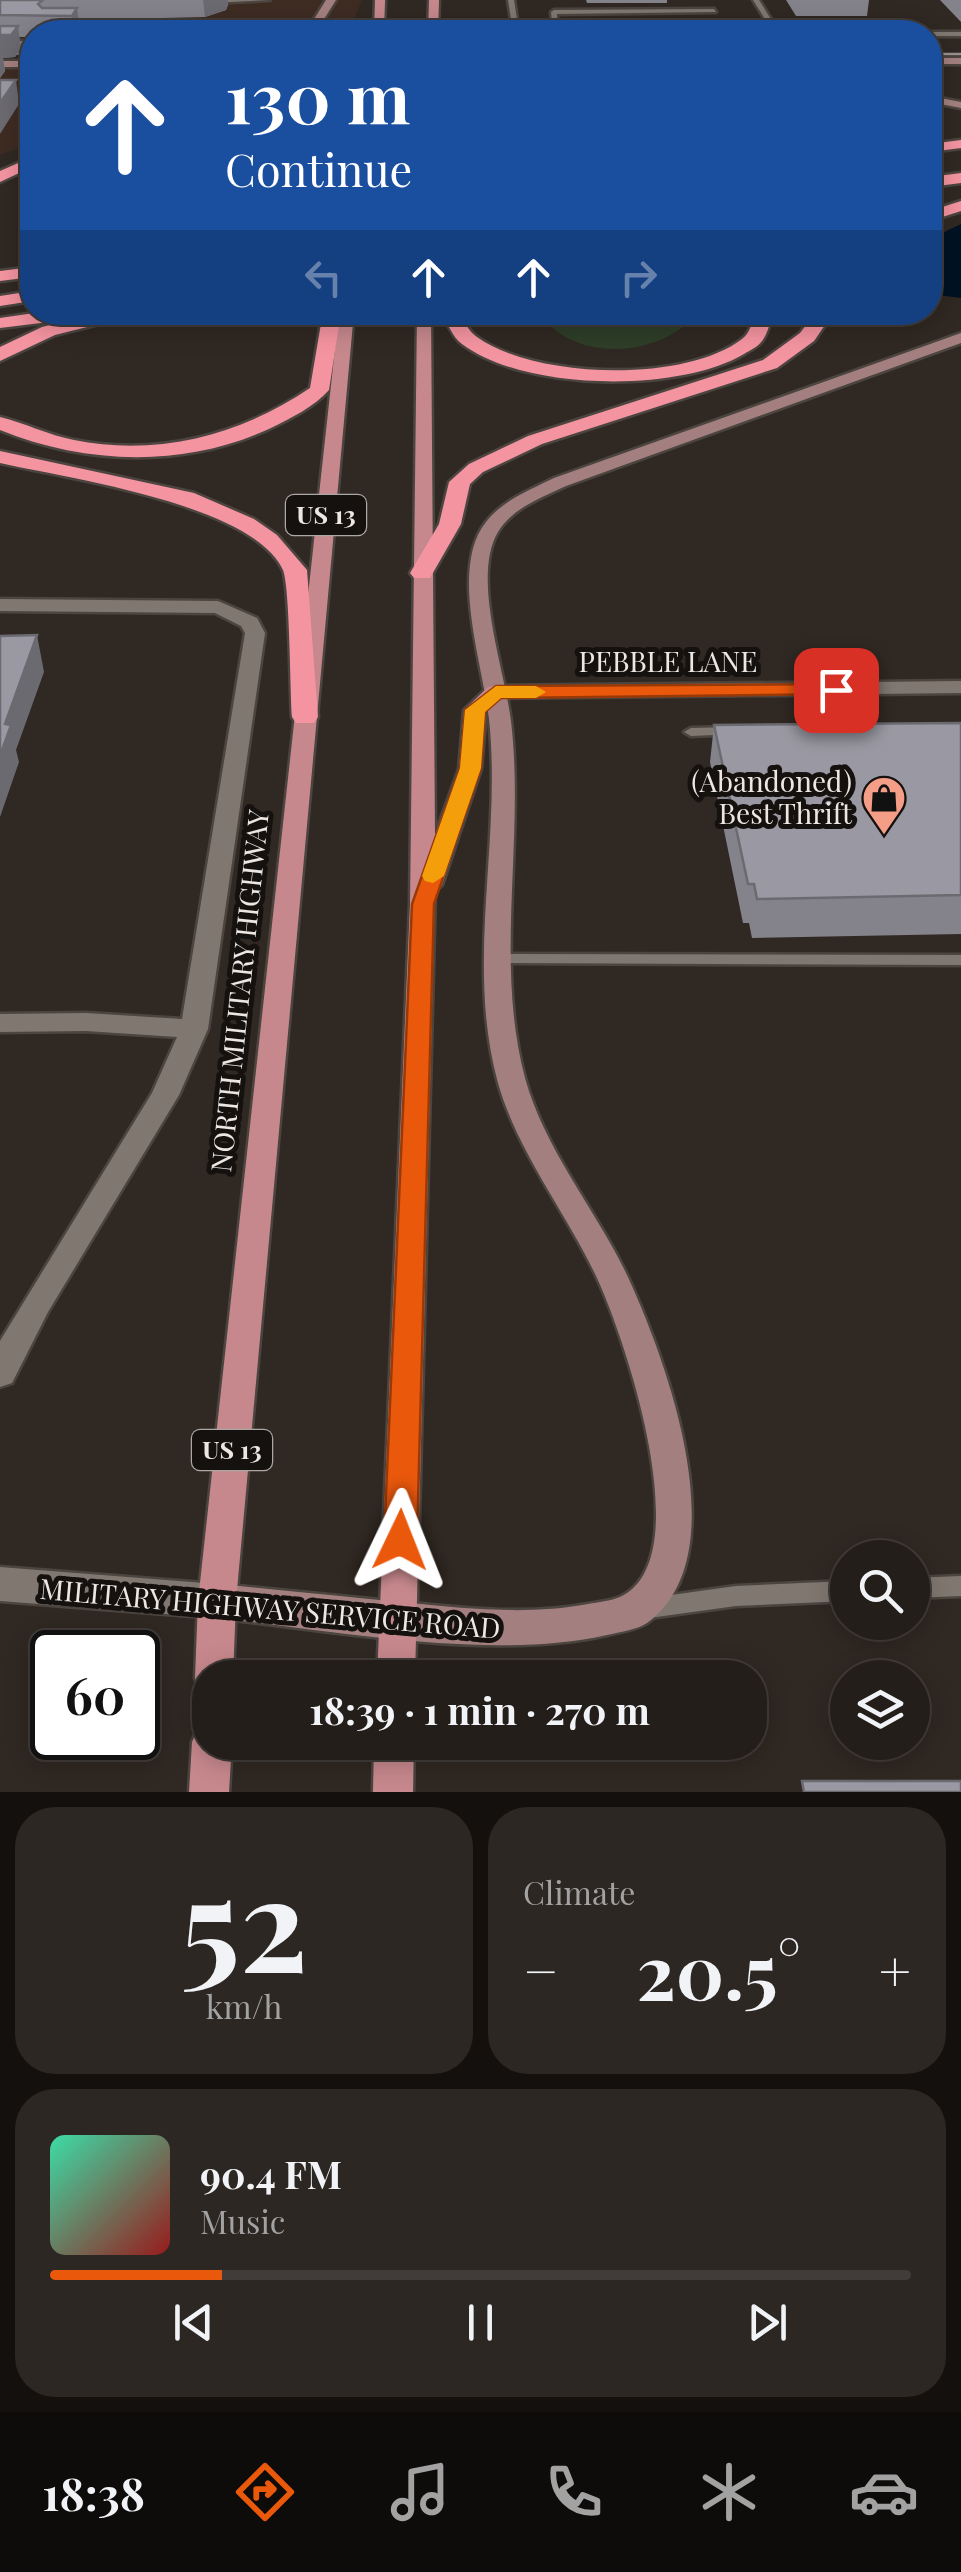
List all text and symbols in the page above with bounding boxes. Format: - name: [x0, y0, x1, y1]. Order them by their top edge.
- text: 130 m: [225, 48, 410, 142]
- icon: ahead: [60, 60, 190, 190]
- text: Continue: [225, 138, 412, 198]
- icon: left: [296, 250, 351, 305]
- icon: ahead: [401, 250, 456, 305]
- icon: ahead: [506, 250, 561, 305]
- icon: right: [611, 250, 666, 305]
- road number: US 13: [286, 495, 366, 535]
- street label: PEBBLE LANE: [579, 642, 757, 679]
- pin: [794, 648, 879, 733]
- icon: arrive: [809, 663, 864, 718]
- place label: (Abandoned) Best Thrift: [691, 762, 853, 831]
- shop icon: (Abandoned) Best Thrift: [861, 775, 907, 836]
- street label: NORTH MILITARY HIGHWAY: [201, 807, 276, 1174]
- road number: US 13: [192, 1430, 272, 1470]
- position arrow: [348, 1488, 452, 1592]
- map controls: [830, 1540, 930, 1760]
- button: search: [830, 1540, 930, 1640]
- street label: MILITARY HIGHWAY SERVICE ROAD: [38, 1569, 502, 1646]
- speed limit sign: 60: [30, 1630, 160, 1760]
- button: layers: [830, 1660, 930, 1760]
- text: 18:39 · 1 min · 270 m: [309, 1684, 650, 1735]
- text: 52: [180, 1832, 308, 2006]
- text: Climate: [523, 1870, 635, 1913]
- text: 20.5°: [637, 1919, 801, 2019]
- text: −: [523, 1932, 559, 2006]
- text: +: [879, 1932, 911, 2006]
- text: km/h: [206, 1984, 282, 2027]
- text: 90.4 FM: [200, 2148, 342, 2199]
- text: Music: [200, 2199, 285, 2242]
- icon: previous: [166, 2295, 221, 2350]
- icon: pause: [453, 2295, 508, 2350]
- icon: next: [740, 2295, 795, 2350]
- icon: directions: [230, 2457, 300, 2527]
- icon: music: [385, 2457, 455, 2527]
- icon: phone: [539, 2457, 609, 2527]
- icon: climate: [694, 2457, 764, 2527]
- icon: car: [849, 2457, 919, 2527]
- text: 18:38: [42, 2462, 145, 2522]

